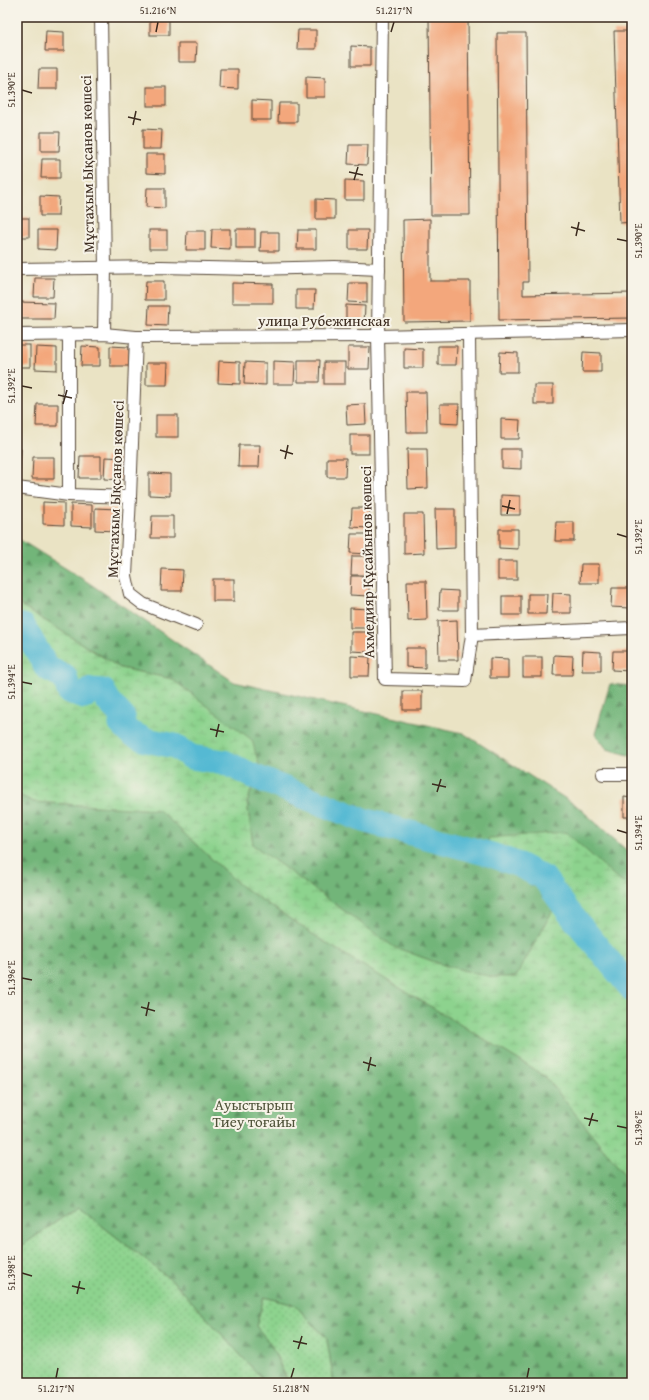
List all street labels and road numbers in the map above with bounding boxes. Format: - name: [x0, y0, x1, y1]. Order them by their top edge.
- street label: Мұстахым Ықсанов көшесі: [75, 75, 99, 253]
- street label: улица Рубежинская: [257, 310, 390, 331]
- street label: Мұстахым Ықсанов көшесі: [101, 400, 129, 578]
- street label: Ахмедияр Құсайынов көшесі: [355, 465, 379, 659]

